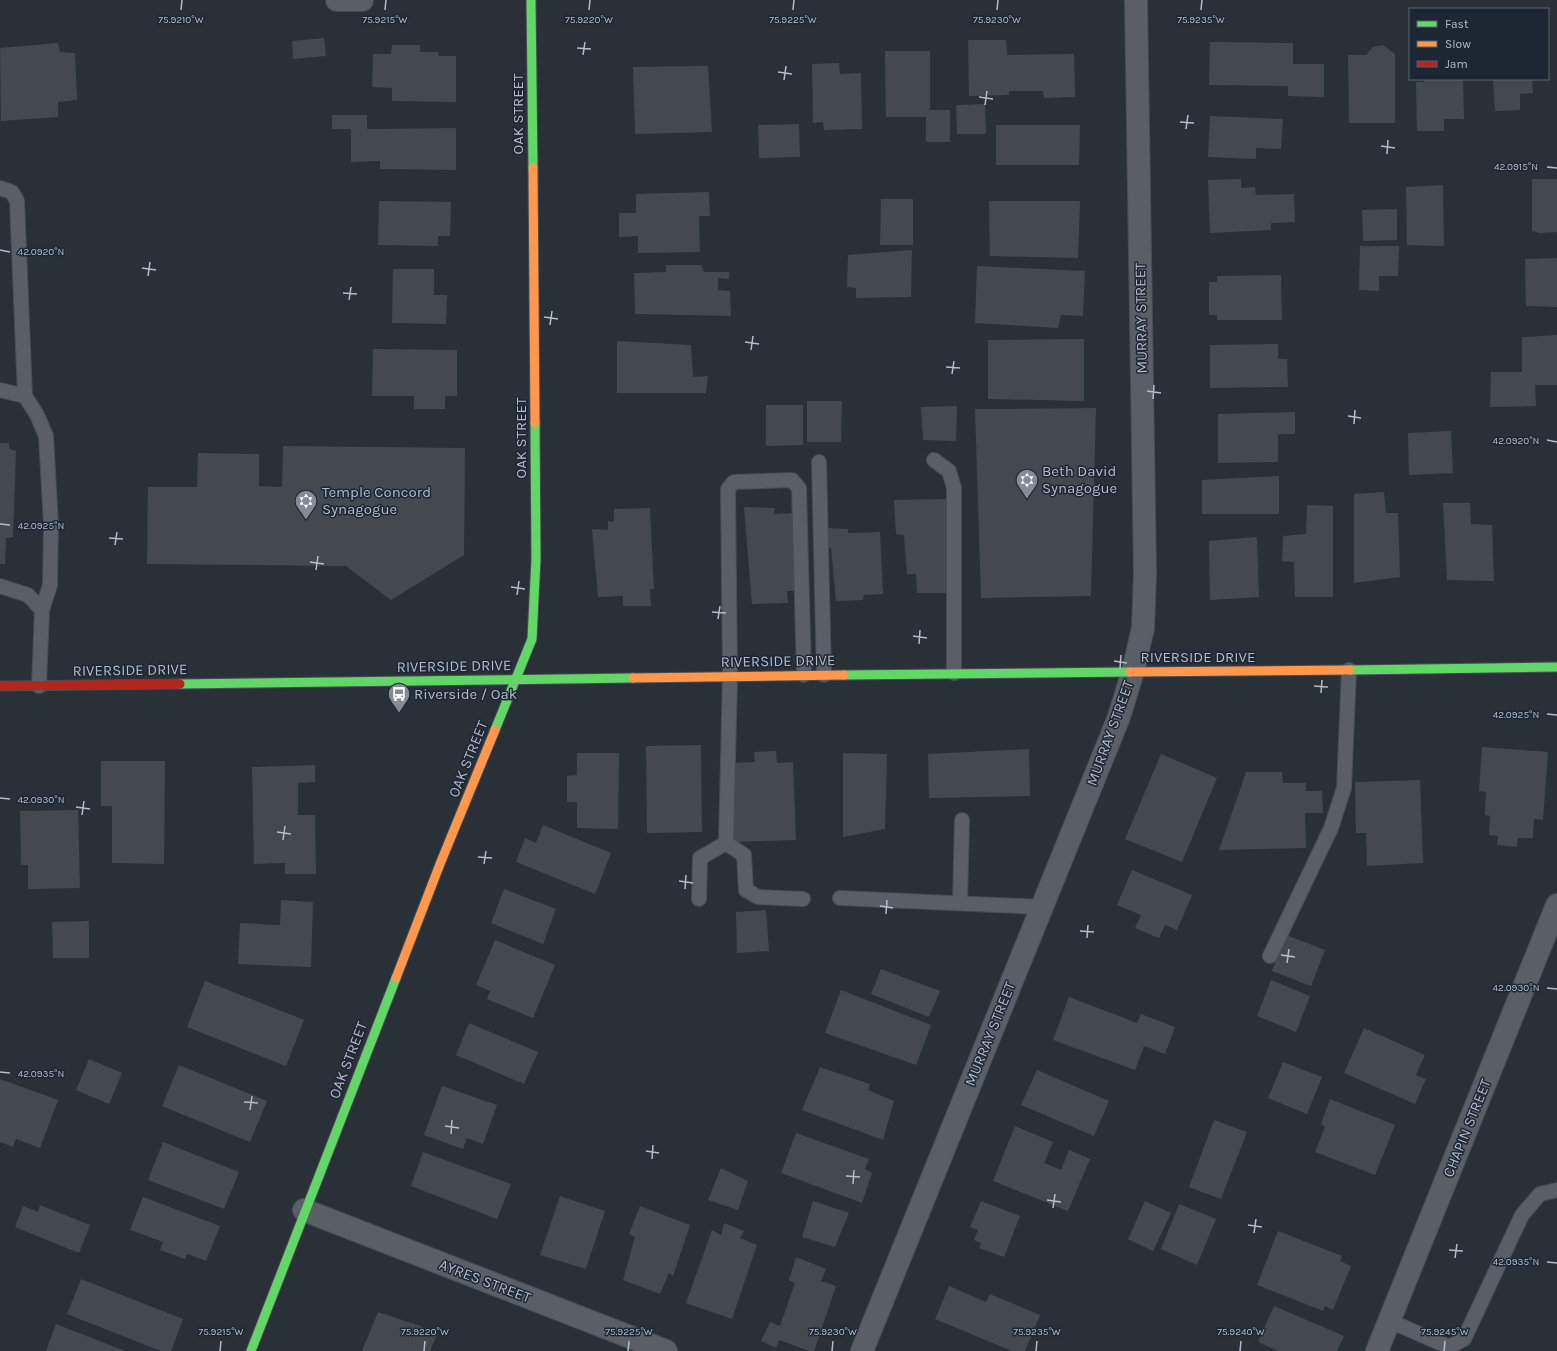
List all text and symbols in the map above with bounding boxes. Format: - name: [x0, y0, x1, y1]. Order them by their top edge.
- legend: [1409, 8, 1549, 80]
- text: 75.9210°W: [158, 14, 204, 26]
- text: 75.9215°W: [362, 14, 408, 26]
- text: 75.9220°W: [565, 14, 613, 26]
- text: 75.9225°W: [769, 14, 817, 26]
- text: 75.9230°W: [973, 14, 1021, 26]
- text: 75.9235°W: [1177, 14, 1225, 26]
- text: Fast: [1445, 17, 1469, 31]
- text: Slow: [1445, 37, 1471, 51]
- text: Jam: [1445, 57, 1468, 71]
- street label: OAK STREET: [509, 73, 527, 155]
- text: 42.0915°N: [1494, 161, 1538, 173]
- text: 42.0920°N: [18, 246, 64, 258]
- street label: MURRAY STREET: [1131, 262, 1151, 374]
- street label: OAK STREET: [512, 397, 530, 479]
- text: 42.0920°N: [1493, 435, 1539, 447]
- place label: Beth David Synagogue: [1042, 462, 1117, 497]
- synagogue icon: Beth David Synagogue: [1014, 467, 1040, 500]
- place label: Temple Concord Synagogue: [322, 483, 431, 518]
- synagogue icon: Temple Concord Synagogue: [293, 488, 319, 521]
- text: 42.0925°N: [18, 520, 64, 532]
- street label: RIVERSIDE DRIVE: [1141, 648, 1255, 666]
- street label: RIVERSIDE DRIVE: [720, 651, 836, 671]
- street label: RIVERSIDE DRIVE: [396, 656, 512, 676]
- street label: RIVERSIDE DRIVE: [72, 660, 188, 680]
- street label: MURRAY STREET: [1083, 677, 1138, 788]
- bus stop icon: Riverside / Oak: [386, 681, 412, 714]
- place label: Riverside / Oak: [414, 685, 517, 703]
- text: 42.0925°N: [1493, 709, 1539, 721]
- street label: OAK STREET: [444, 718, 492, 800]
- text: 42.0930°N: [18, 794, 65, 806]
- street label: MURRAY STREET: [961, 979, 1019, 1089]
- text: 42.0930°N: [1493, 982, 1540, 994]
- street label: OAK STREET: [325, 1018, 371, 1101]
- text: 42.0935°N: [18, 1068, 64, 1080]
- street label: CHAPIN STREET: [1439, 1076, 1495, 1180]
- street label: AYRES STREET: [437, 1255, 534, 1307]
- text: 42.0935°N: [1493, 1256, 1539, 1268]
- text: 75.9215°W: [198, 1326, 244, 1338]
- text: 75.9220°W: [401, 1326, 449, 1338]
- text: 75.9225°W: [605, 1326, 653, 1338]
- text: 75.9230°W: [809, 1326, 857, 1338]
- text: 75.9235°W: [1013, 1326, 1061, 1338]
- text: 75.9240°W: [1217, 1326, 1265, 1338]
- text: 75.9245°W: [1421, 1326, 1469, 1338]

